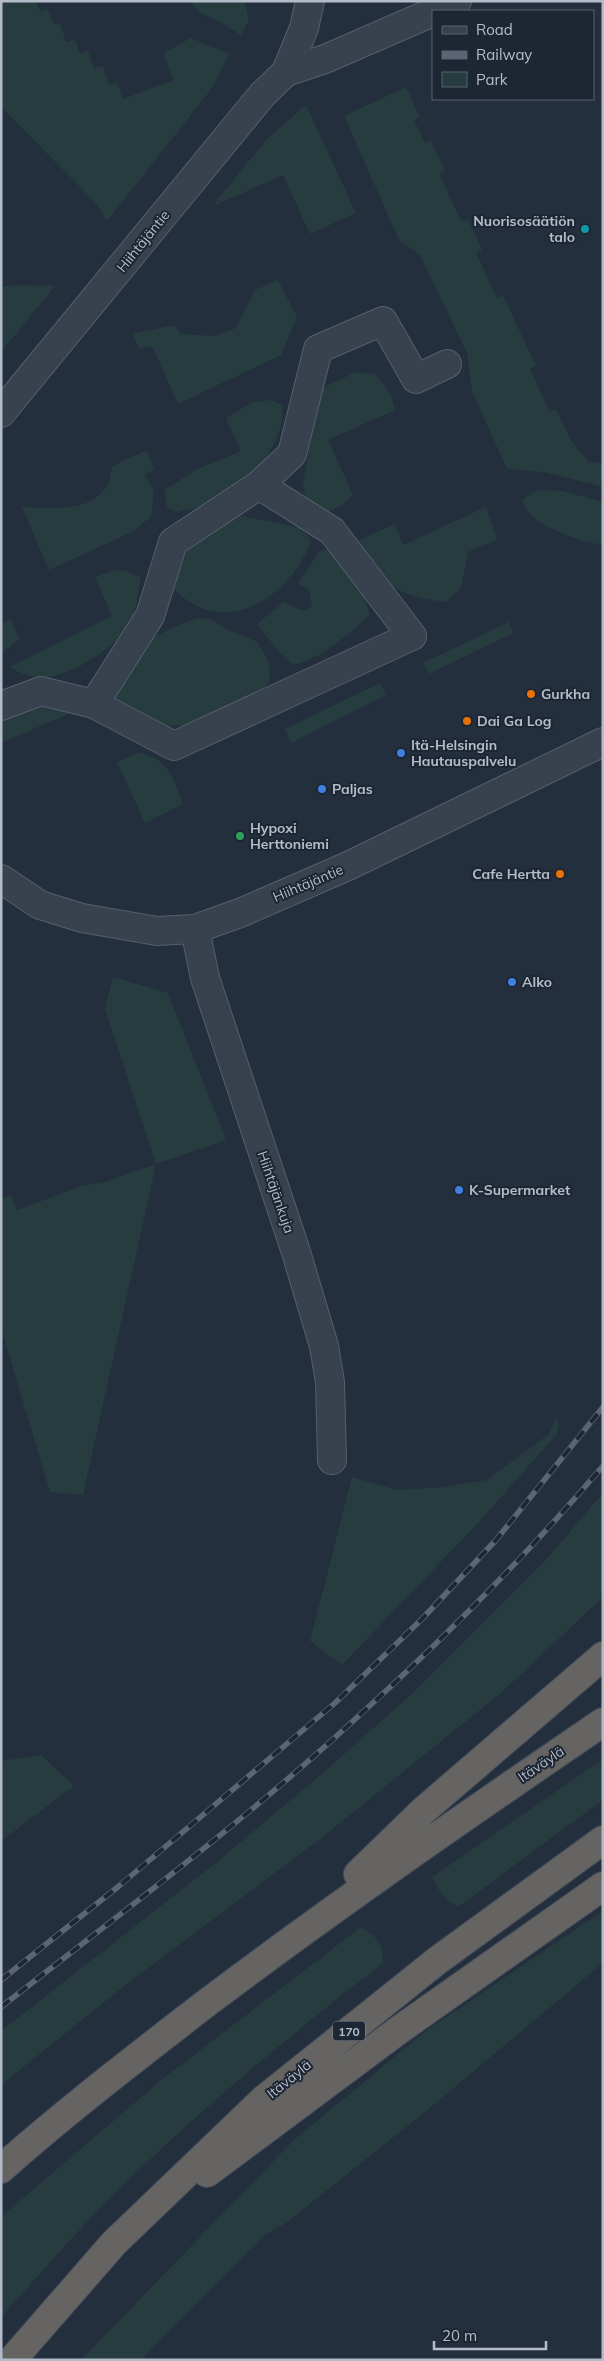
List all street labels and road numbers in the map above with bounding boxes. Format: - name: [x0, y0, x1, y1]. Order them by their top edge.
- street label: Hiihtäjäntie: [113, 206, 173, 276]
- street label: Hiihtäjäntie: [270, 860, 346, 906]
- street label: Hiihtäjänkuja: [254, 1148, 298, 1236]
- street label: Itäväylä: [514, 1742, 568, 1786]
- road number: 170: [333, 2022, 365, 2040]
- street label: Itäväylä: [263, 2056, 315, 2102]

